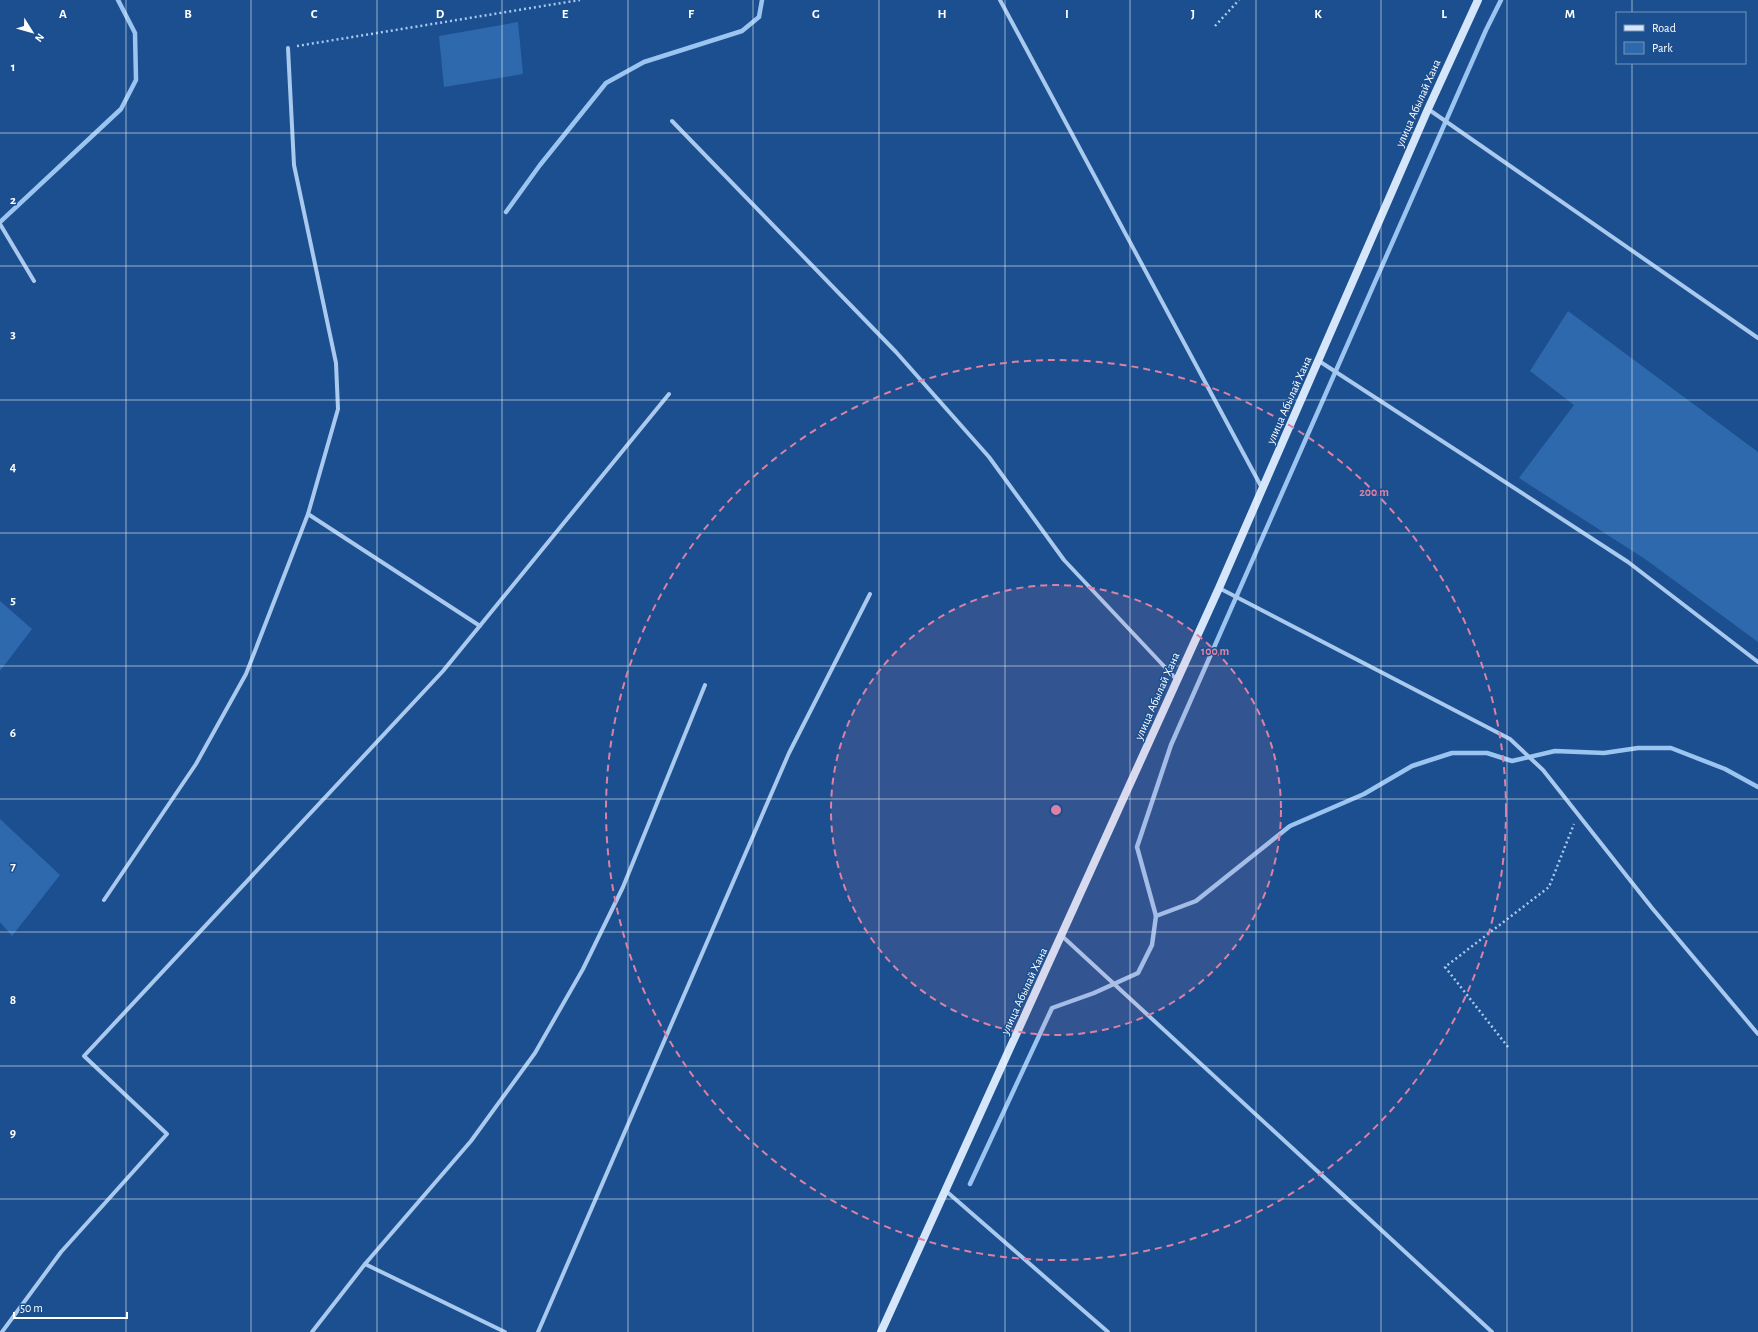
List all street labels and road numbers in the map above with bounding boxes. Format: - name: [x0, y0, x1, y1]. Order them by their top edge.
- street label: улица Абылай Хана: [1393, 57, 1444, 150]
- street label: улица Абылай Хана: [1264, 354, 1315, 447]
- street label: улица Абылай Хана: [1132, 650, 1183, 743]
- street label: улица Абылай Хана: [998, 945, 1050, 1038]

